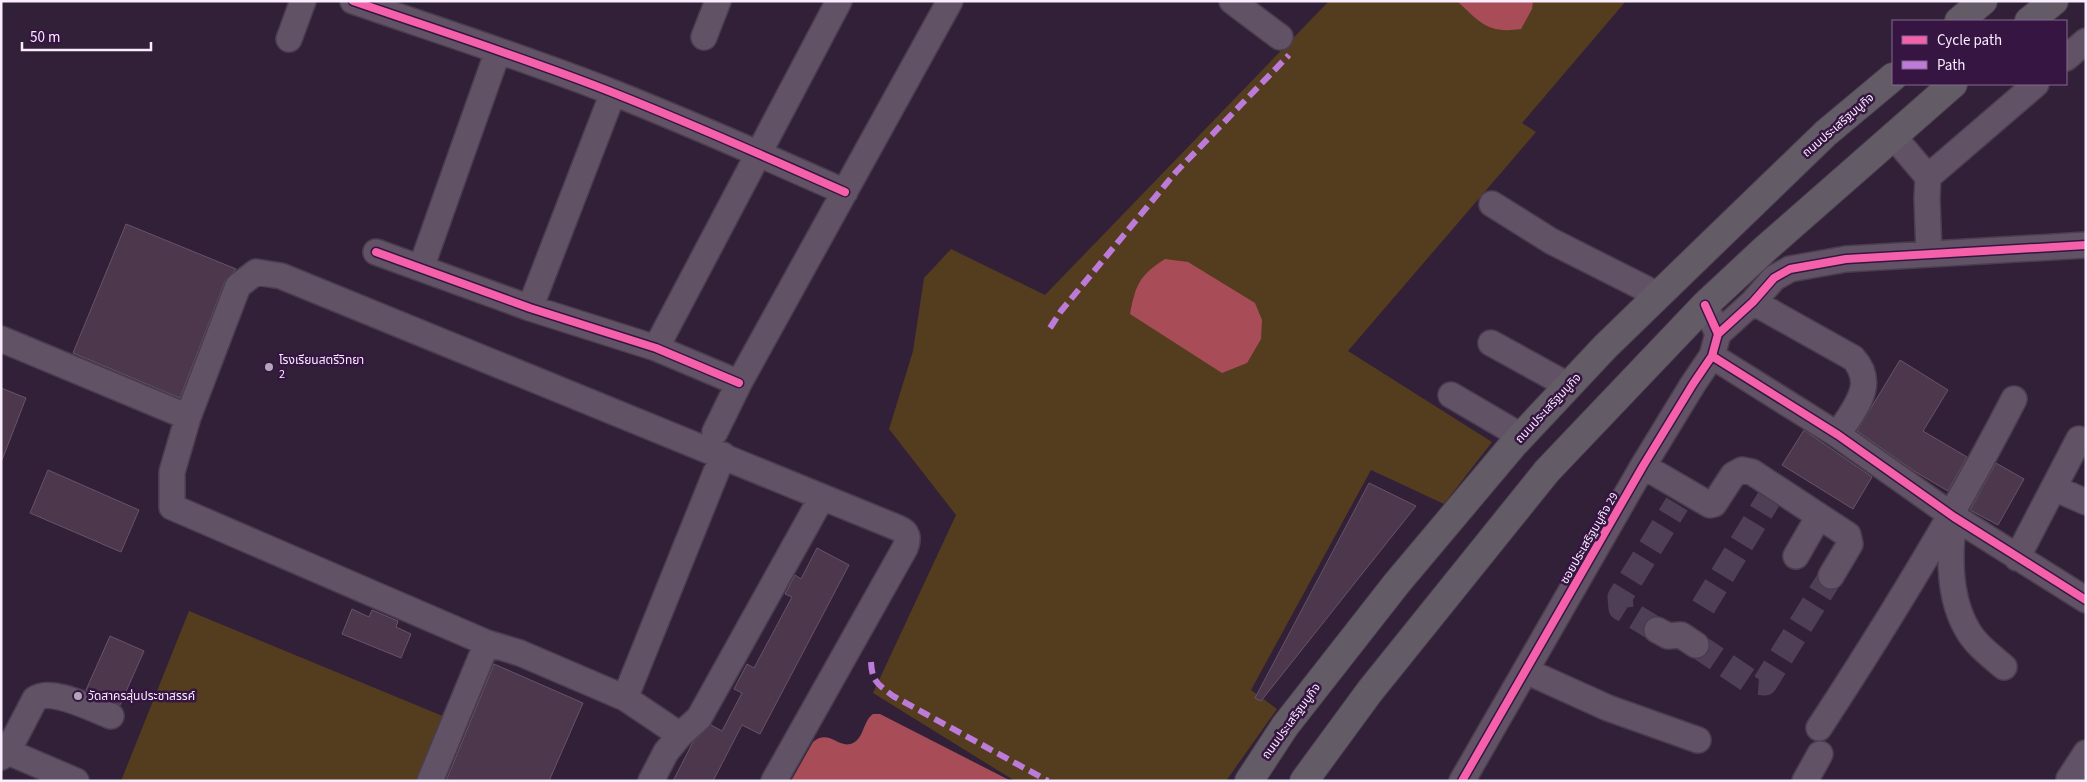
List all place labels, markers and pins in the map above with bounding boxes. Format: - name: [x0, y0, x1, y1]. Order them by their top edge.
- place label: โรงเรียนสตรีวิทยา 2: [279, 352, 364, 383]
- marker: โรงเรียนสตรีวิทยา 2: [263, 361, 275, 373]
- place label: วัดสาครสุ่นประชาสรรค์: [88, 688, 195, 705]
- marker: วัดสาครสุ่นประชาสรรค์: [72, 690, 84, 702]

